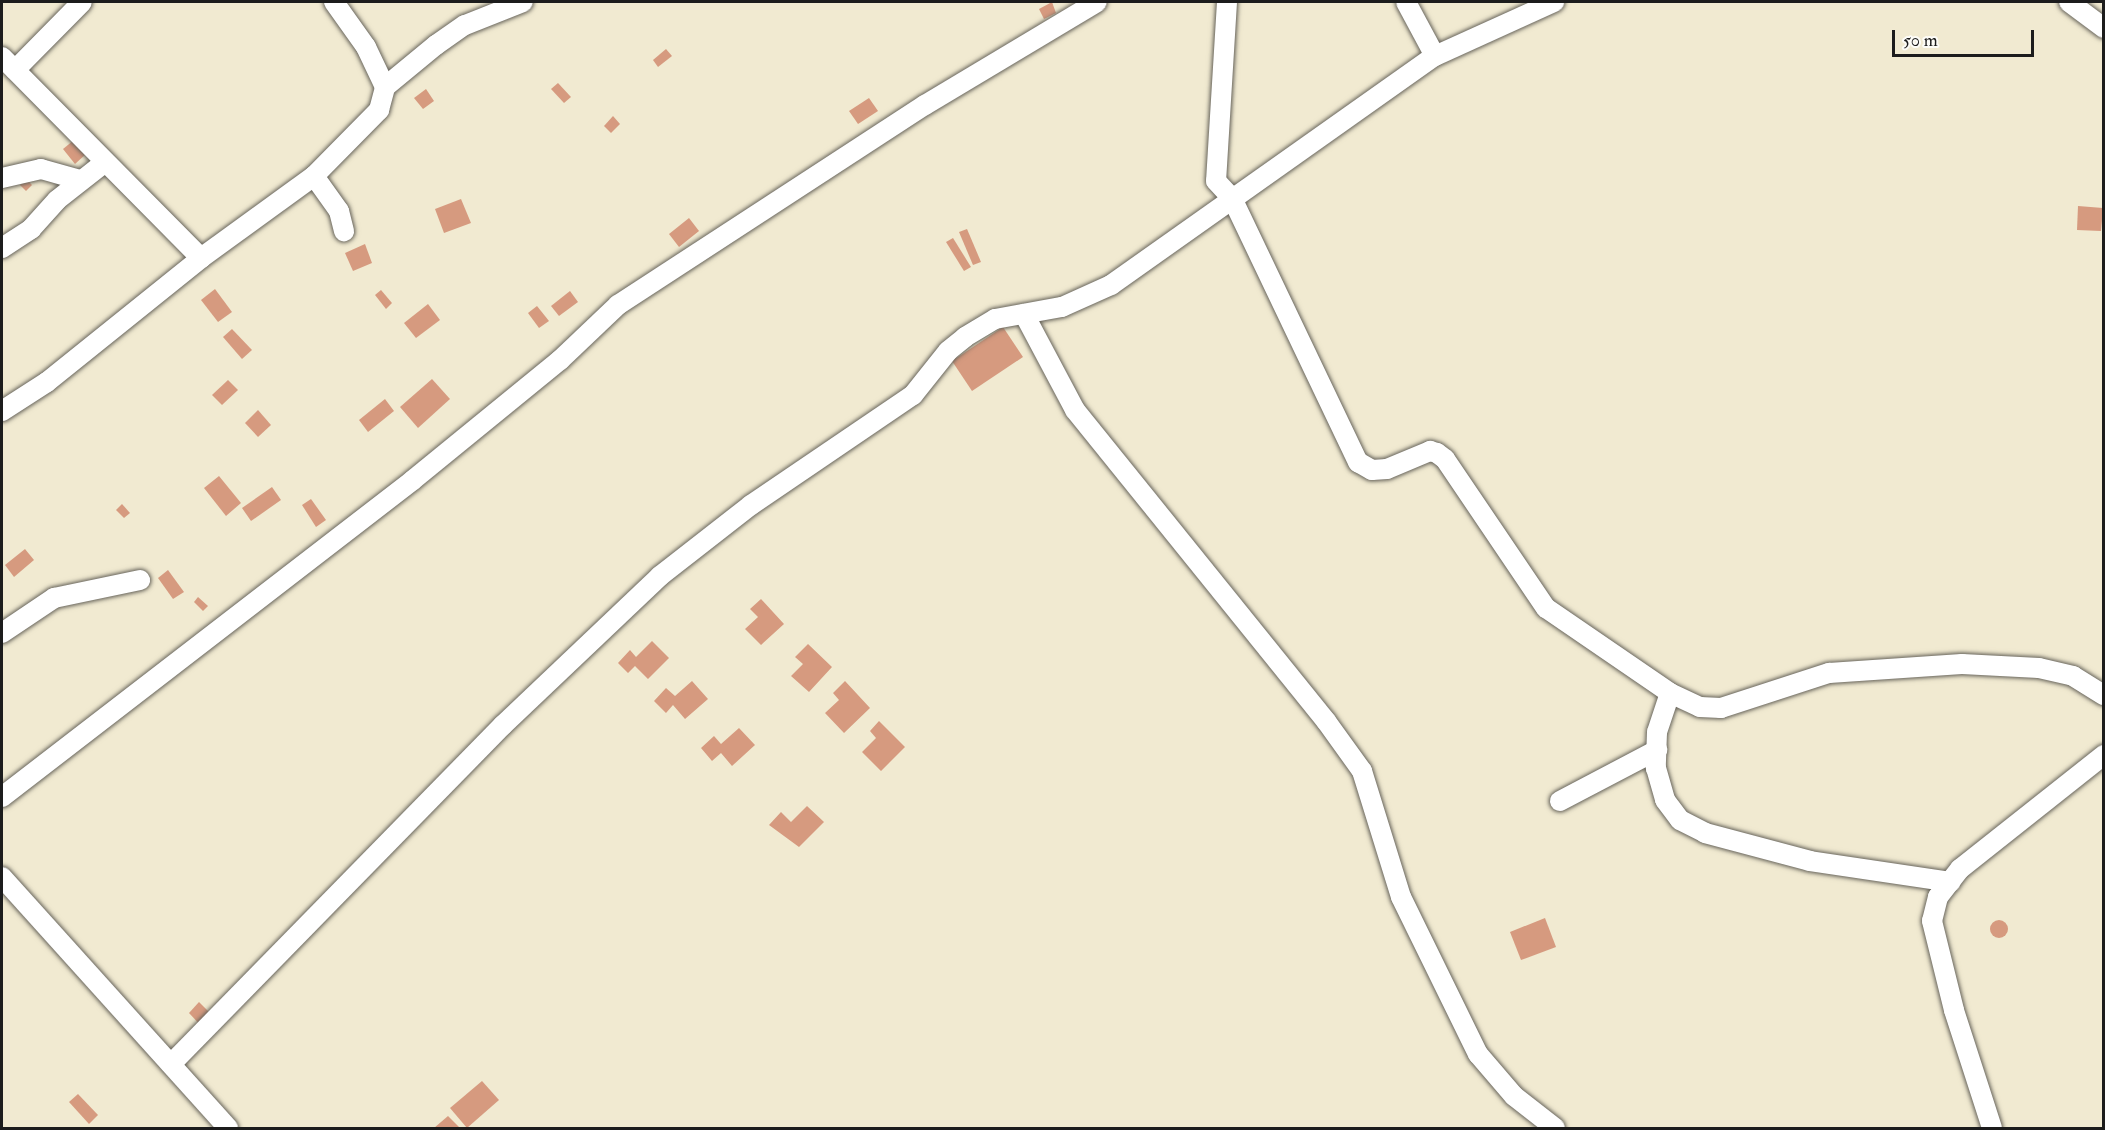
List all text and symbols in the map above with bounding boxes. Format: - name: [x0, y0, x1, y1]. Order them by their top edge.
- scale bar: [1895, 18, 2038, 56]
- text: 50 m: [1903, 29, 1938, 52]

